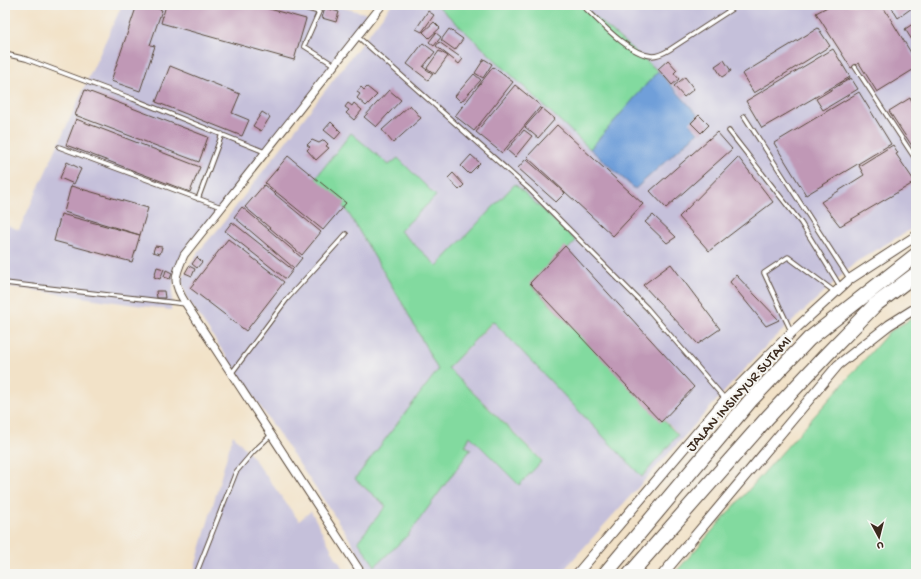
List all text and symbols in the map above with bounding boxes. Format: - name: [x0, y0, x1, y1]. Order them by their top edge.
- street label: JALAN INSINYUR SUTAMI: [683, 333, 796, 456]
- north arrow: [859, 517, 899, 557]
- text: U: [875, 539, 884, 551]

